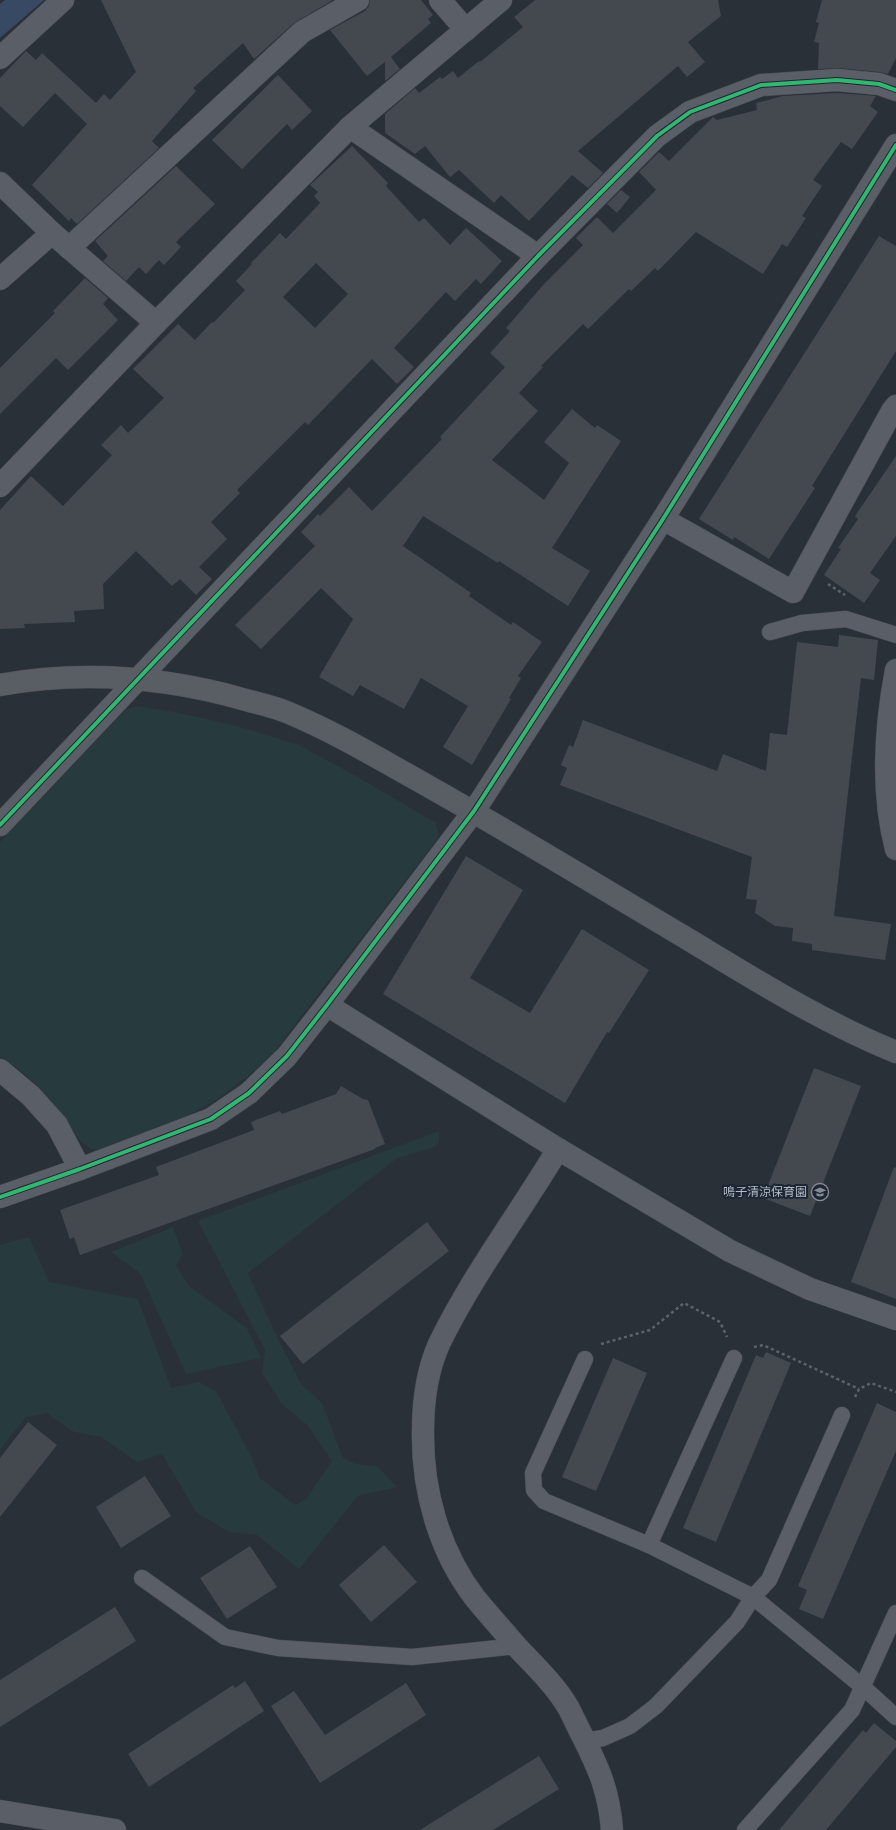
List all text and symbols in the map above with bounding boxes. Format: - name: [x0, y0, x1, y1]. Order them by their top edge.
- school or university icon: 鳴子清涼保育園: [810, 1182, 830, 1202]
- place label: 鳴子清涼保育園: [723, 1185, 807, 1199]

